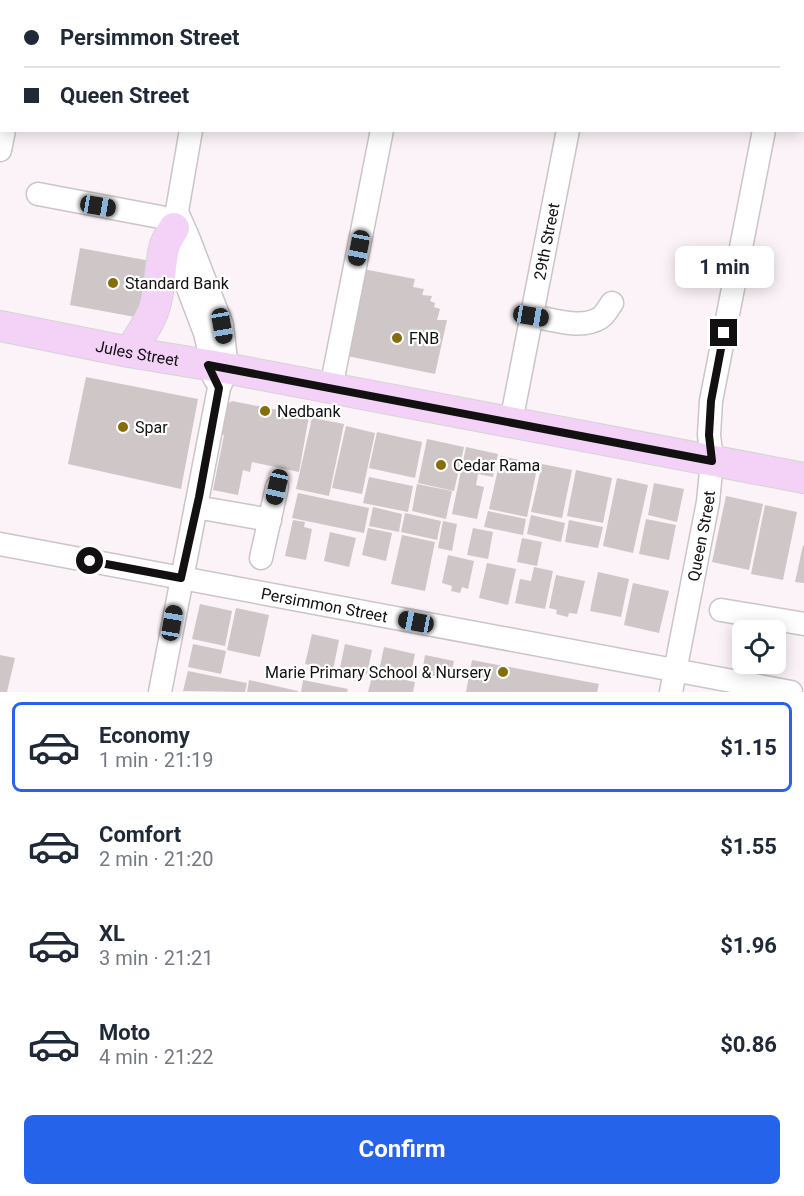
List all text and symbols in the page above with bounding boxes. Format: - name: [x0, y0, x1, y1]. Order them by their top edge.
- text: Persimmon Street: [60, 25, 239, 50]
- text: Queen Street: [60, 83, 189, 108]
- car: [79, 194, 117, 218]
- street label: 29th Street: [530, 201, 564, 282]
- car: [347, 229, 371, 267]
- callout: 1 min: [674, 246, 774, 288]
- text: 1 min: [699, 255, 750, 279]
- place label: Standard Bank: [125, 274, 230, 293]
- marker: Standard Bank: [106, 276, 120, 290]
- car: [512, 304, 550, 328]
- car: [210, 307, 234, 345]
- route end: [710, 319, 737, 346]
- place label: FNB: [409, 329, 439, 348]
- marker: FNB: [390, 331, 404, 345]
- street label: Jules Street: [94, 336, 180, 370]
- place label: Nedbank: [277, 402, 341, 421]
- marker: Nedbank: [258, 404, 272, 418]
- place label: Spar: [135, 418, 168, 437]
- marker: Spar: [116, 420, 130, 434]
- place label: Cedar Rama: [453, 456, 540, 475]
- marker: Cedar Rama: [434, 458, 448, 472]
- car: [264, 467, 290, 507]
- street label: Queen Street: [684, 490, 719, 583]
- route start: [76, 547, 103, 574]
- street label: Persimmon Street: [259, 584, 389, 626]
- car: [160, 604, 184, 642]
- car: [397, 610, 435, 634]
- map controls: [732, 620, 786, 674]
- button: locate: [732, 620, 786, 674]
- place label: Marie Primary School & Nursery: [265, 663, 491, 682]
- marker: Marie Primary School & Nursery: [496, 665, 510, 679]
- icon: car: [27, 720, 81, 774]
- text: Economy: [99, 723, 190, 748]
- text: $1.15: [720, 735, 777, 760]
- text: 1 min · 21:19: [99, 748, 214, 772]
- icon: car: [27, 819, 81, 873]
- text: Comfort: [99, 822, 181, 847]
- text: $1.55: [720, 834, 777, 859]
- text: 2 min · 21:20: [99, 847, 214, 871]
- icon: car: [27, 918, 81, 972]
- text: XL: [99, 921, 125, 946]
- text: $1.96: [720, 933, 777, 958]
- text: 3 min · 21:21: [99, 946, 214, 970]
- icon: car: [27, 1017, 81, 1071]
- text: Moto: [99, 1020, 150, 1045]
- text: $0.86: [720, 1032, 777, 1057]
- text: 4 min · 21:22: [99, 1045, 214, 1069]
- button: Confirm: [24, 1115, 780, 1184]

